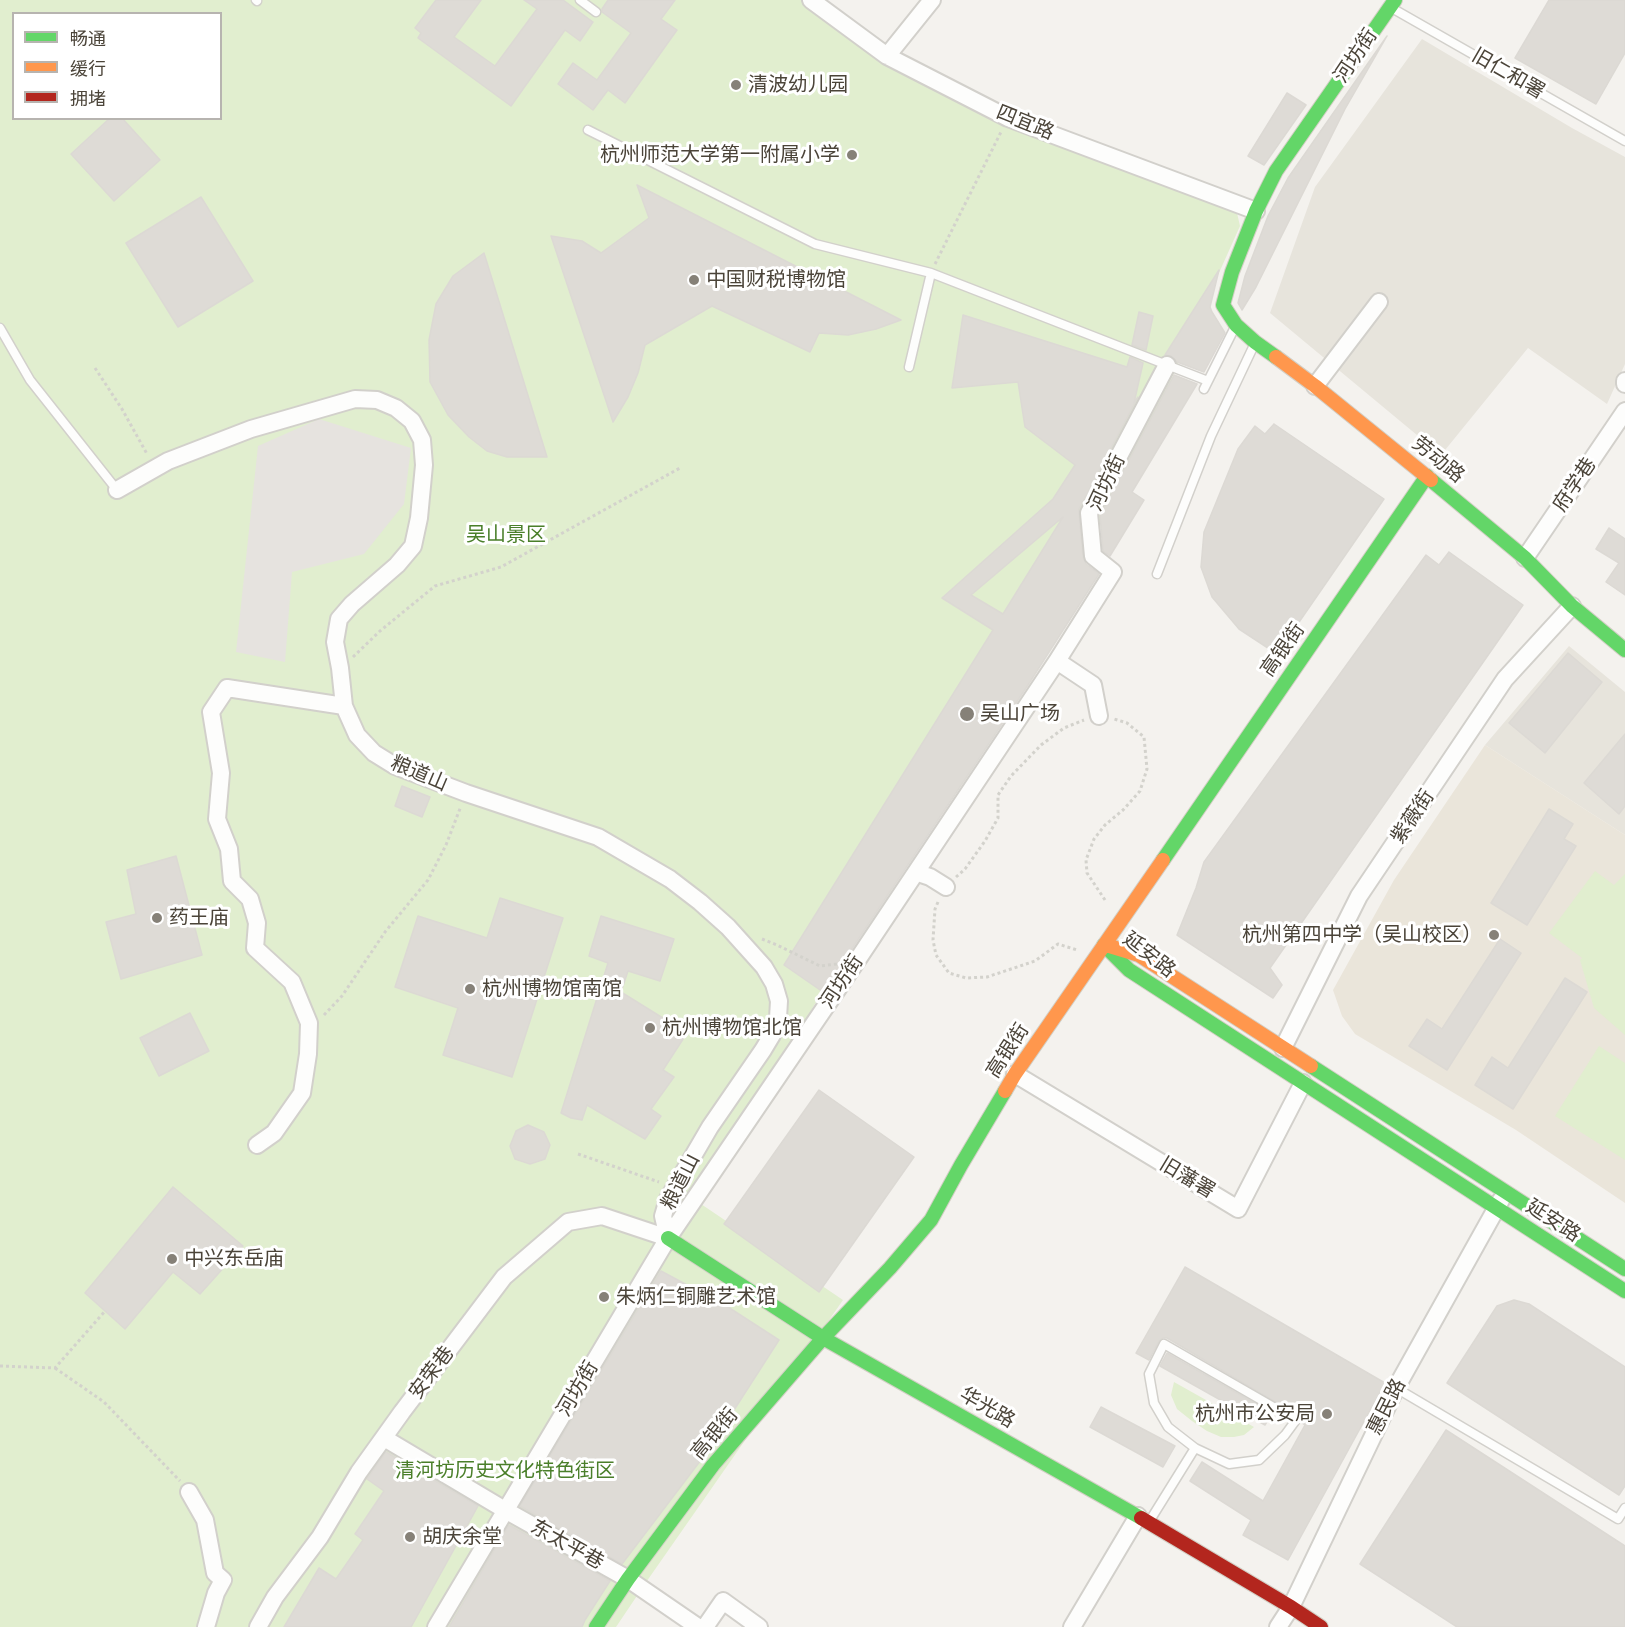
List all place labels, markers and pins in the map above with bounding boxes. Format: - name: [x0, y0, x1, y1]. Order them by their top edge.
- place label: 清波幼儿园: [748, 73, 848, 97]
- marker: 清波幼儿园: [729, 78, 743, 92]
- place label: 杭州师范大学第一附属小学: [600, 143, 840, 167]
- marker: 杭州师范大学第一附属小学: [845, 148, 859, 162]
- place label: 中国财税博物馆: [706, 268, 846, 292]
- marker: 中国财税博物馆: [687, 273, 701, 287]
- place label: 吴山广场: [980, 702, 1060, 726]
- marker: 吴山广场: [958, 705, 976, 723]
- place label: 药王庙: [169, 906, 229, 930]
- marker: 药王庙: [150, 911, 164, 925]
- place label: 杭州第四中学（吴山校区）: [1242, 923, 1482, 947]
- marker: 杭州第四中学（吴山校区）: [1487, 928, 1501, 942]
- place label: 杭州博物馆南馆: [482, 977, 622, 1001]
- marker: 杭州博物馆南馆: [463, 982, 477, 996]
- place label: 杭州博物馆北馆: [662, 1016, 802, 1040]
- marker: 杭州博物馆北馆: [643, 1021, 657, 1035]
- place label: 中兴东岳庙: [184, 1247, 284, 1271]
- marker: 中兴东岳庙: [165, 1252, 179, 1266]
- place label: 朱炳仁铜雕艺术馆: [616, 1285, 776, 1309]
- marker: 朱炳仁铜雕艺术馆: [597, 1290, 611, 1304]
- place label: 杭州市公安局: [1195, 1402, 1315, 1426]
- marker: 杭州市公安局: [1320, 1407, 1334, 1421]
- place label: 胡庆余堂: [422, 1525, 502, 1549]
- marker: 胡庆余堂: [403, 1530, 417, 1544]

